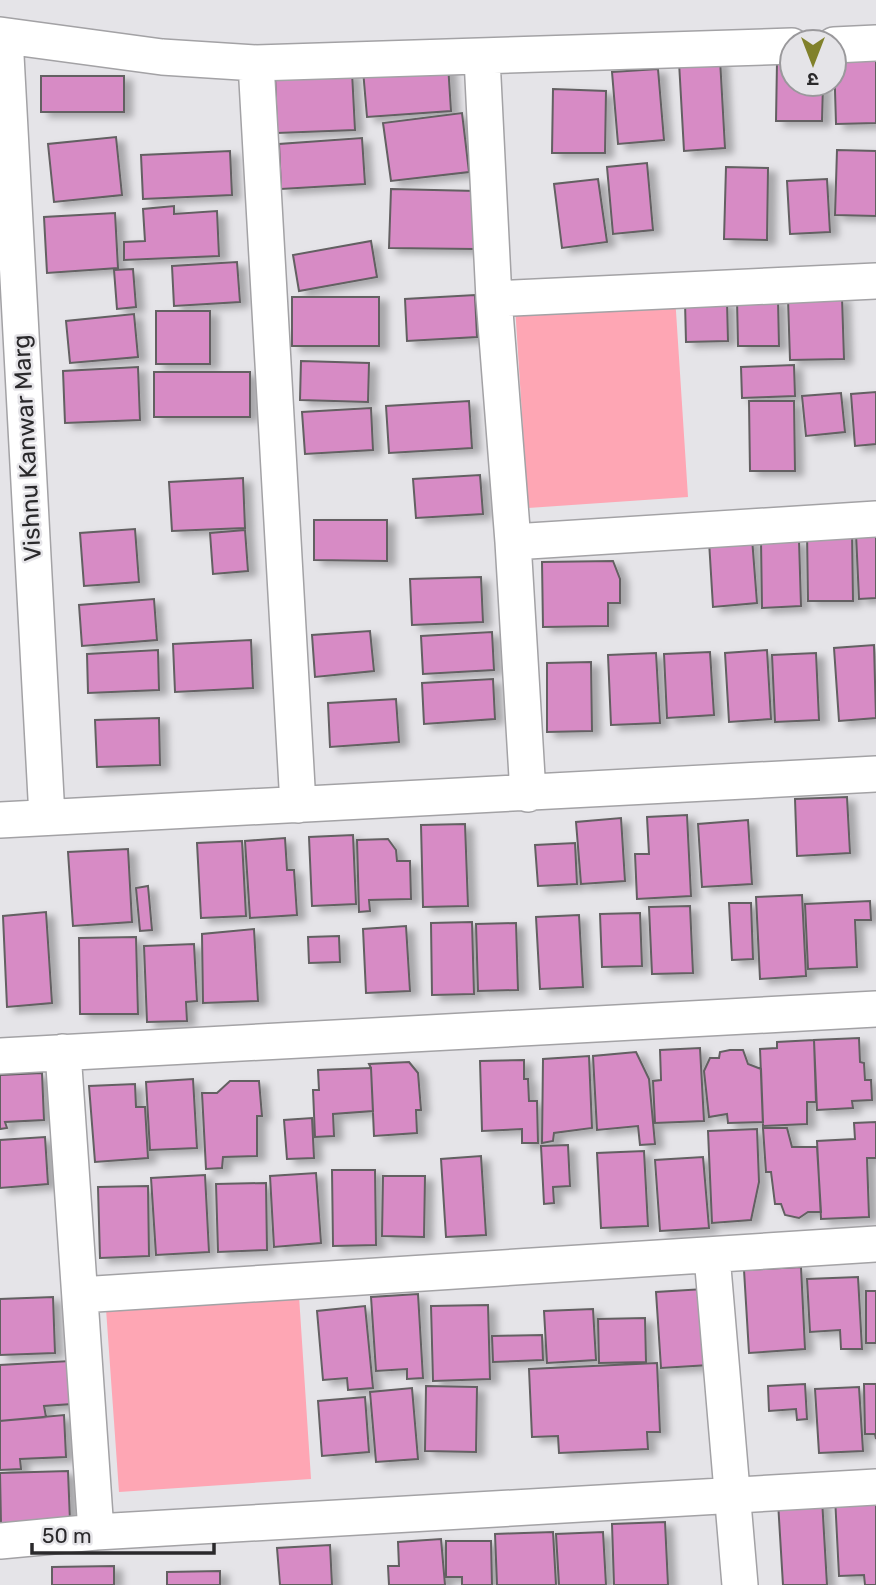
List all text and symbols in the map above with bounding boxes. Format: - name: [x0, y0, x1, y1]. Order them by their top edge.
- north arrow: [778, 28, 848, 98]
- text: उ: [807, 68, 819, 91]
- street label: Vishnu Kanwar Marg: [7, 334, 47, 562]
- scale bar: [32, 1512, 214, 1556]
- text: 50 m: [42, 1523, 92, 1548]

